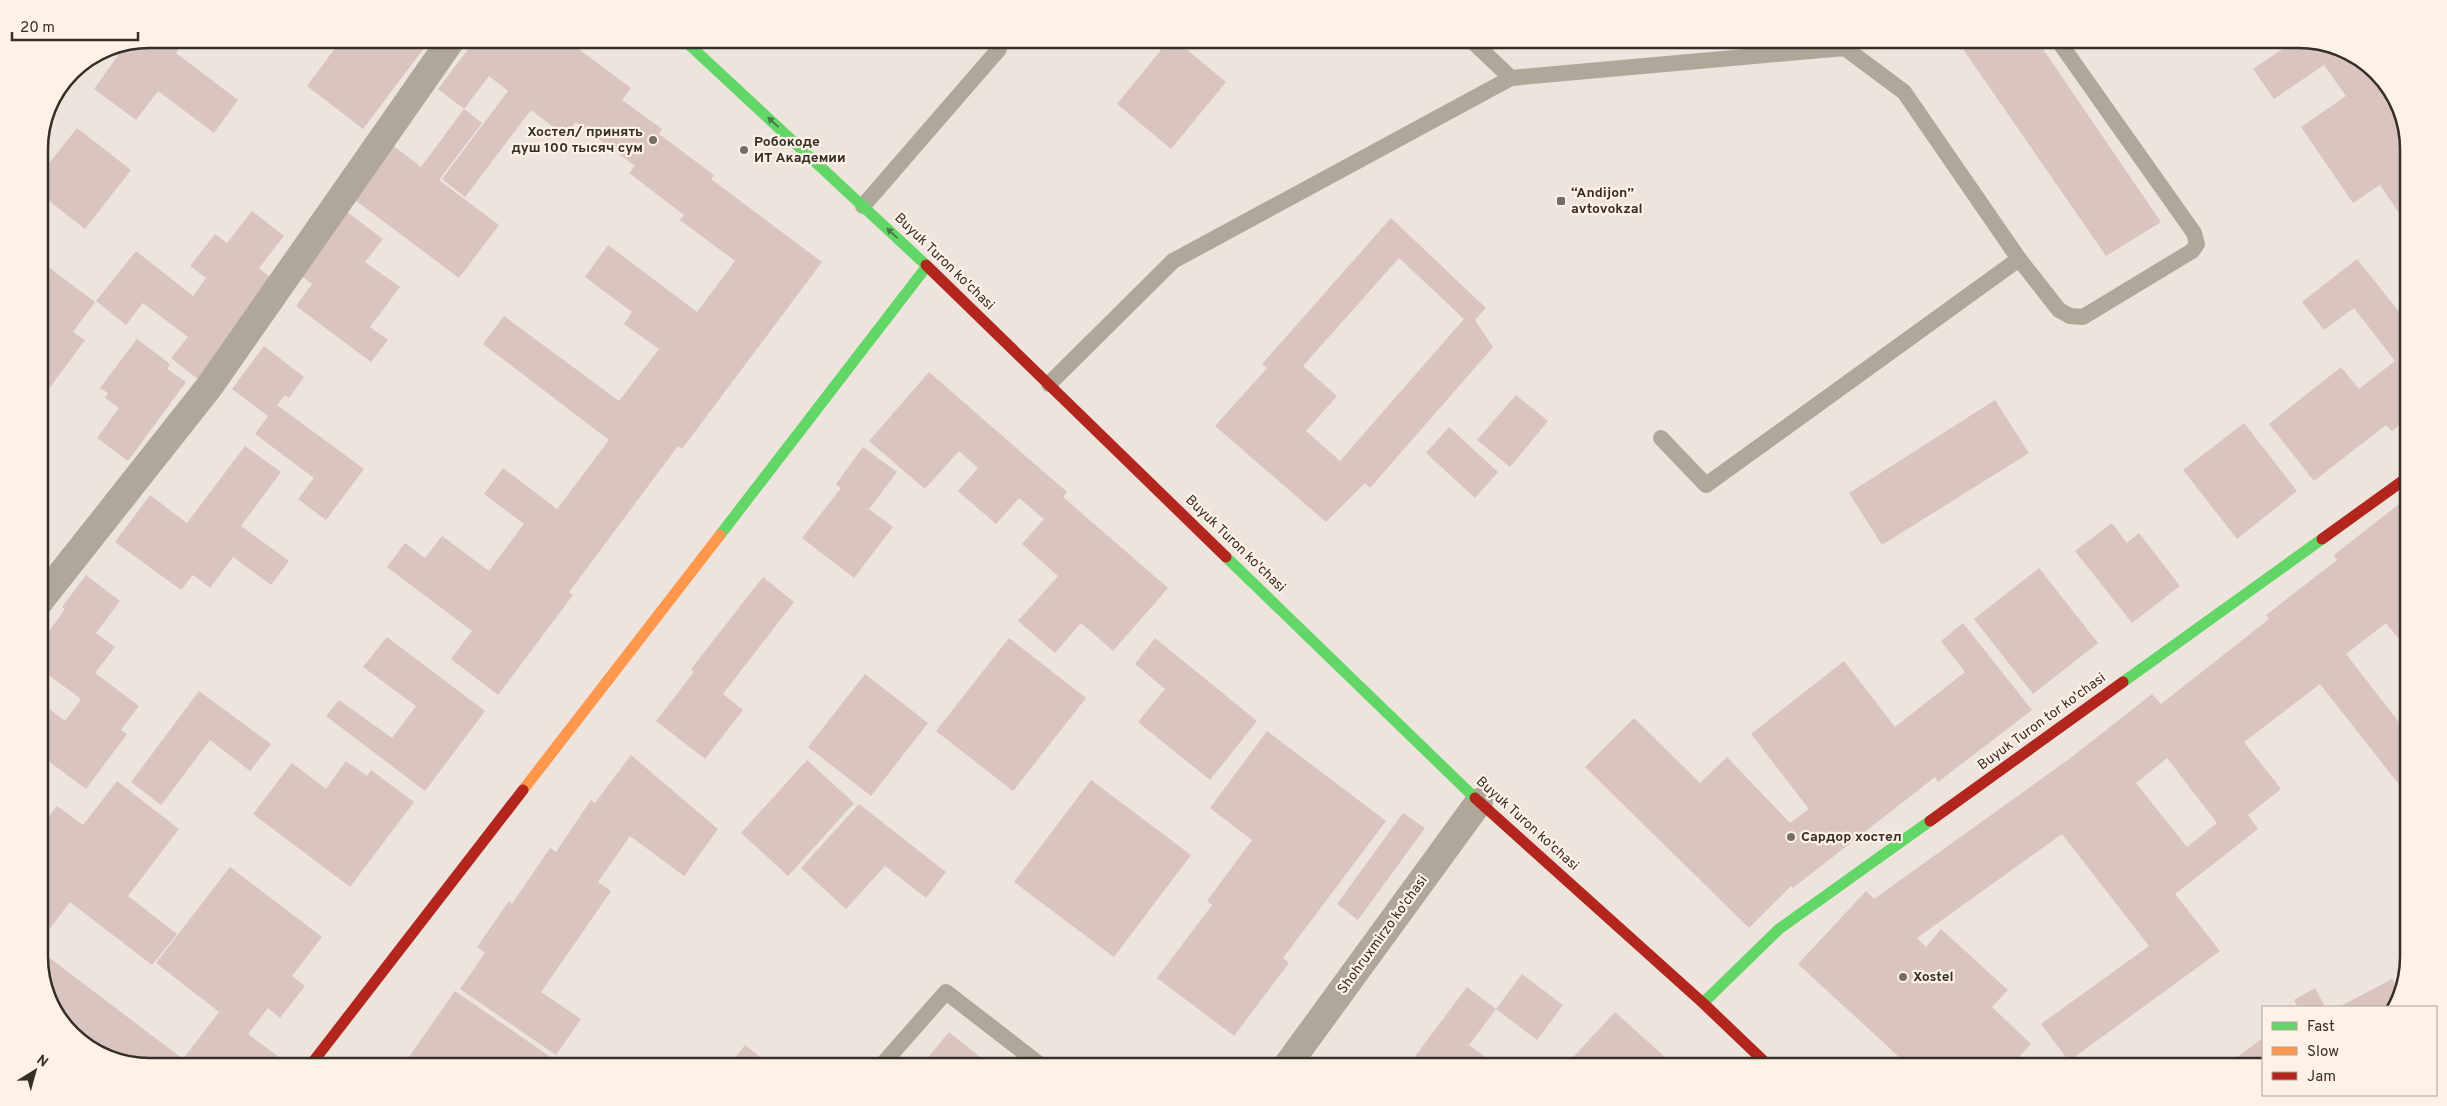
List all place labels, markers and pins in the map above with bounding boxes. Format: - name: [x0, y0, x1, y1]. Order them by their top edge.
- place label: Хостел/ принять душ 100 тысяч сум: [512, 124, 643, 157]
- marker: Хостел/ принять душ 100 тысяч сум: [647, 134, 659, 146]
- place label: Робокоде ИТ Академии: [754, 134, 846, 167]
- marker: Робокоде ИТ Академии: [738, 144, 750, 156]
- place label: “Andijon” avtovokzal: [1571, 185, 1643, 218]
- marker: “Andijon” avtovokzal: [1555, 195, 1567, 207]
- place label: Сардор хостел: [1801, 829, 1902, 846]
- marker: Сардор хостел: [1785, 831, 1797, 843]
- place label: Xostel: [1913, 969, 1954, 986]
- marker: Xostel: [1897, 971, 1909, 983]

